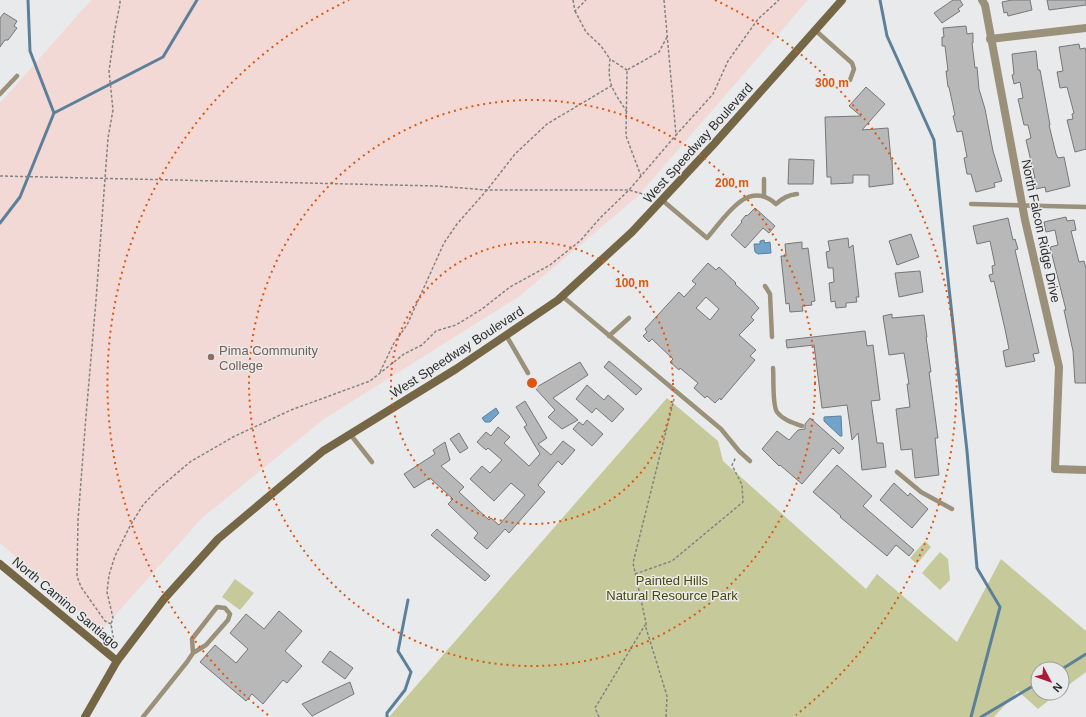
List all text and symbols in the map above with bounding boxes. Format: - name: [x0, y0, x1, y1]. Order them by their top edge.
- text: 300 m: [815, 76, 849, 90]
- street label: West Speedway Boulevard: [640, 80, 756, 206]
- street label: North Falcon Ridge Drive: [1018, 158, 1064, 304]
- text: 200 m: [715, 176, 749, 190]
- text: 100 m: [615, 276, 649, 290]
- street label: West Speedway Boulevard: [388, 303, 526, 401]
- place label: Pima Community College: [219, 343, 318, 373]
- marker: Pima Community College: [206, 352, 216, 362]
- centre of rings: [525, 376, 539, 390]
- street label: North Camino Santiago: [9, 554, 123, 652]
- park label: Painted Hills Natural Resource Park: [606, 573, 738, 603]
- north arrow: [1030, 661, 1070, 701]
- text: N: [1050, 681, 1065, 695]

